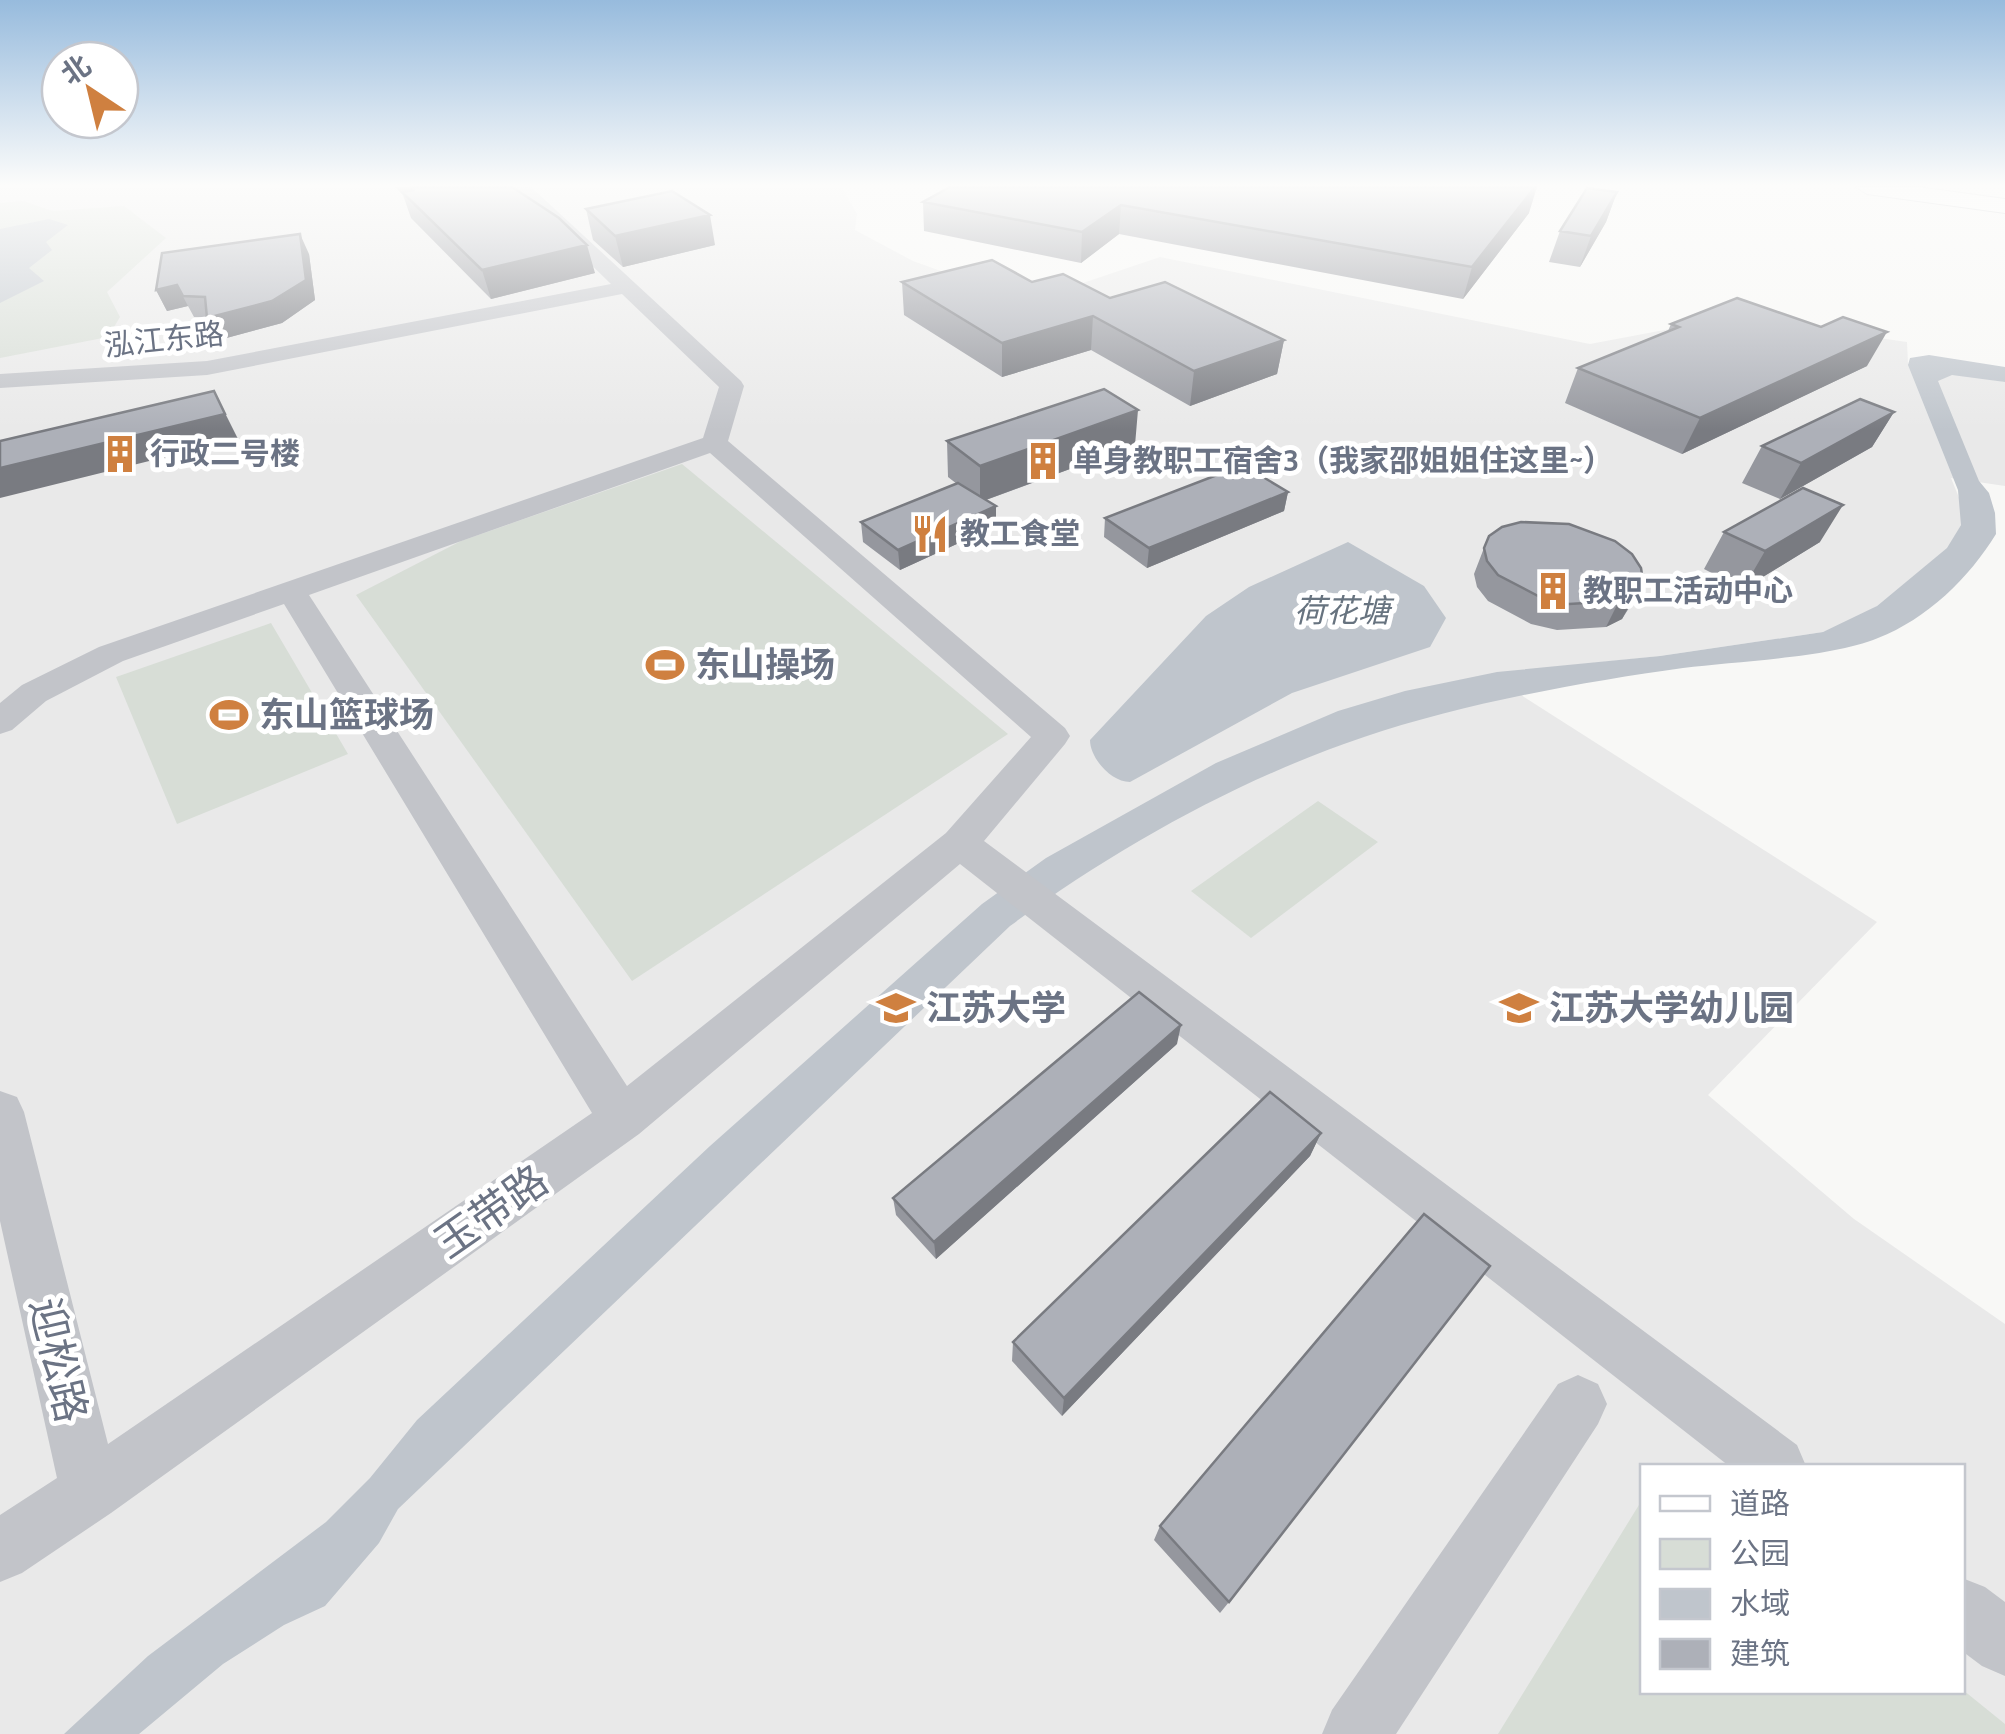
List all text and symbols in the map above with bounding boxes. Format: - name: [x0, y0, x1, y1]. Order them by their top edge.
- north arrow: [40, 40, 140, 140]
- text: 北: [54, 48, 97, 91]
- street label: 泓江东路: [102, 315, 226, 364]
- building icon: 行政二号楼: [99, 433, 141, 475]
- place label: 行政二号楼: [150, 435, 300, 472]
- building icon: 单身教职工宿舍3（我家邵姐姐住这里~）: [1022, 440, 1064, 482]
- place label: 单身教职工宿舍3（我家邵姐姐住这里~）: [1073, 442, 1613, 479]
- restaurant icon: 教工食堂: [909, 513, 951, 555]
- place label: 教工食堂: [960, 515, 1080, 552]
- building icon: 教职工活动中心: [1532, 570, 1574, 612]
- place label: 教职工活动中心: [1583, 572, 1793, 609]
- water label: 荷花塘: [1294, 591, 1395, 630]
- place label: 东山操场: [695, 643, 835, 686]
- sports icon: 东山操场: [644, 644, 686, 686]
- place label: 东山篮球场: [259, 693, 434, 736]
- sports icon: 东山篮球场: [208, 694, 250, 736]
- place label: 江苏大学: [926, 986, 1066, 1029]
- place label: 江苏大学幼儿园: [1549, 986, 1794, 1029]
- school or university icon: 江苏大学: [875, 987, 917, 1029]
- school or university icon: 江苏大学幼儿园: [1498, 987, 1540, 1029]
- street label: 玉带路: [424, 1154, 558, 1268]
- street label: 迎松路: [19, 1293, 99, 1427]
- legend: [1640, 1464, 1965, 1694]
- text: 道路: [1730, 1485, 1790, 1522]
- text: 公园: [1730, 1535, 1790, 1572]
- text: 水域: [1730, 1585, 1790, 1622]
- text: 建筑: [1730, 1635, 1790, 1672]

